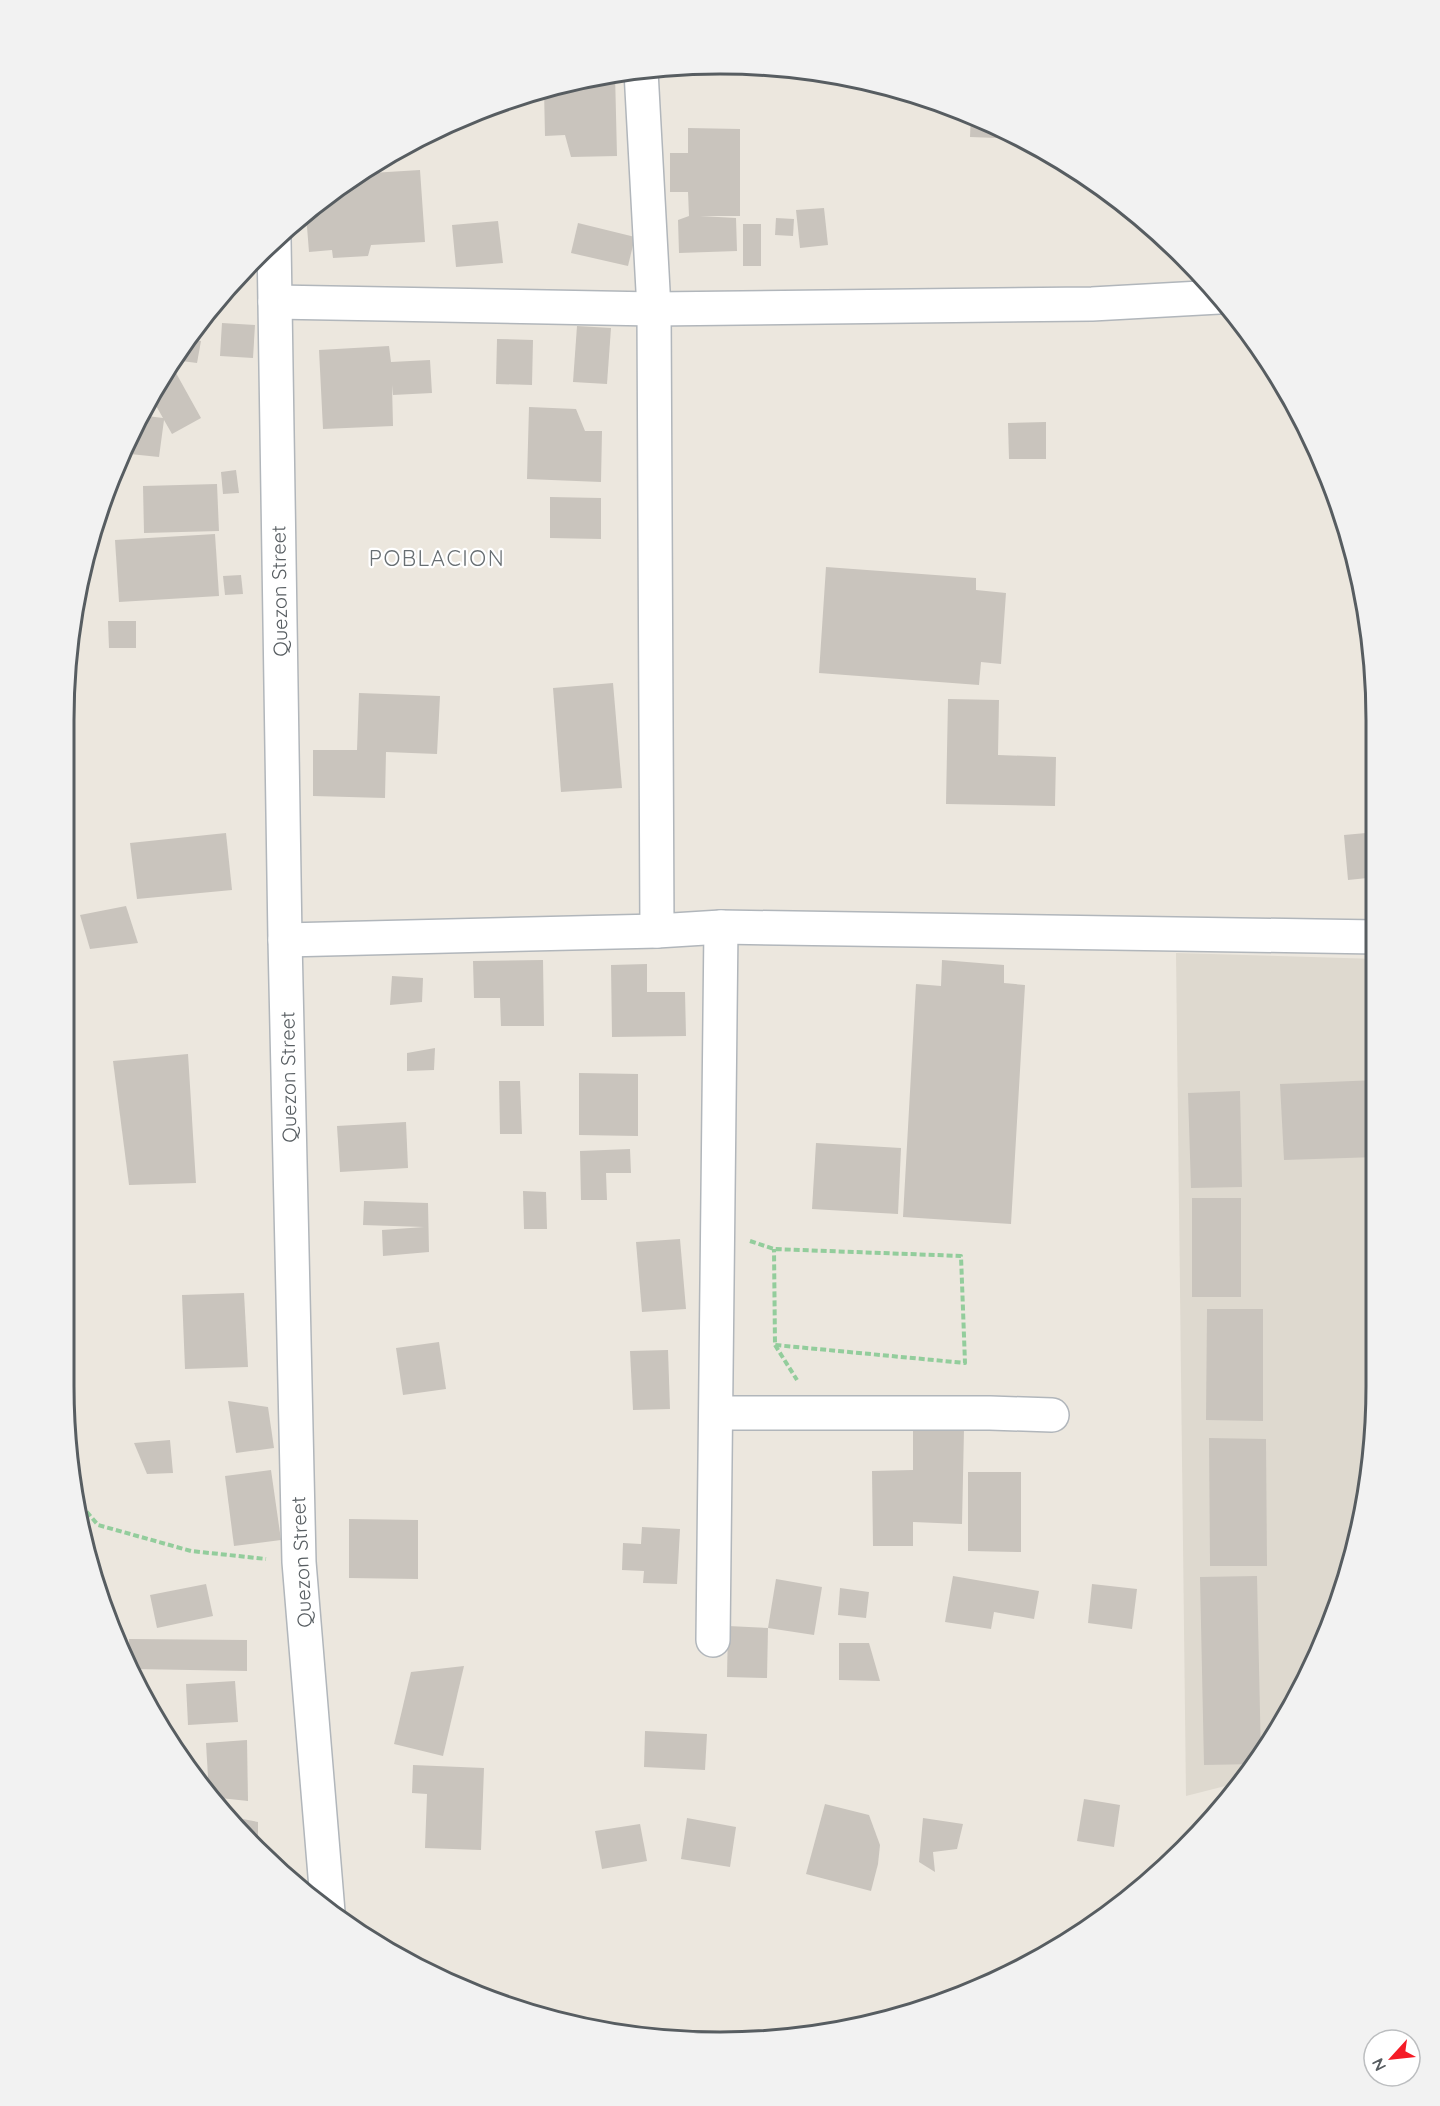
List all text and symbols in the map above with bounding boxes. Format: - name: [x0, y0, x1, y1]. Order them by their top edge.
- street label: Quezon Street: [265, 525, 293, 657]
- district label: POBLACION: [369, 544, 505, 572]
- street label: Quezon Street: [274, 1011, 302, 1143]
- street label: Quezon Street: [285, 1496, 317, 1628]
- north arrow: [1362, 2028, 1422, 2088]
- text: N: [1367, 2055, 1390, 2075]

